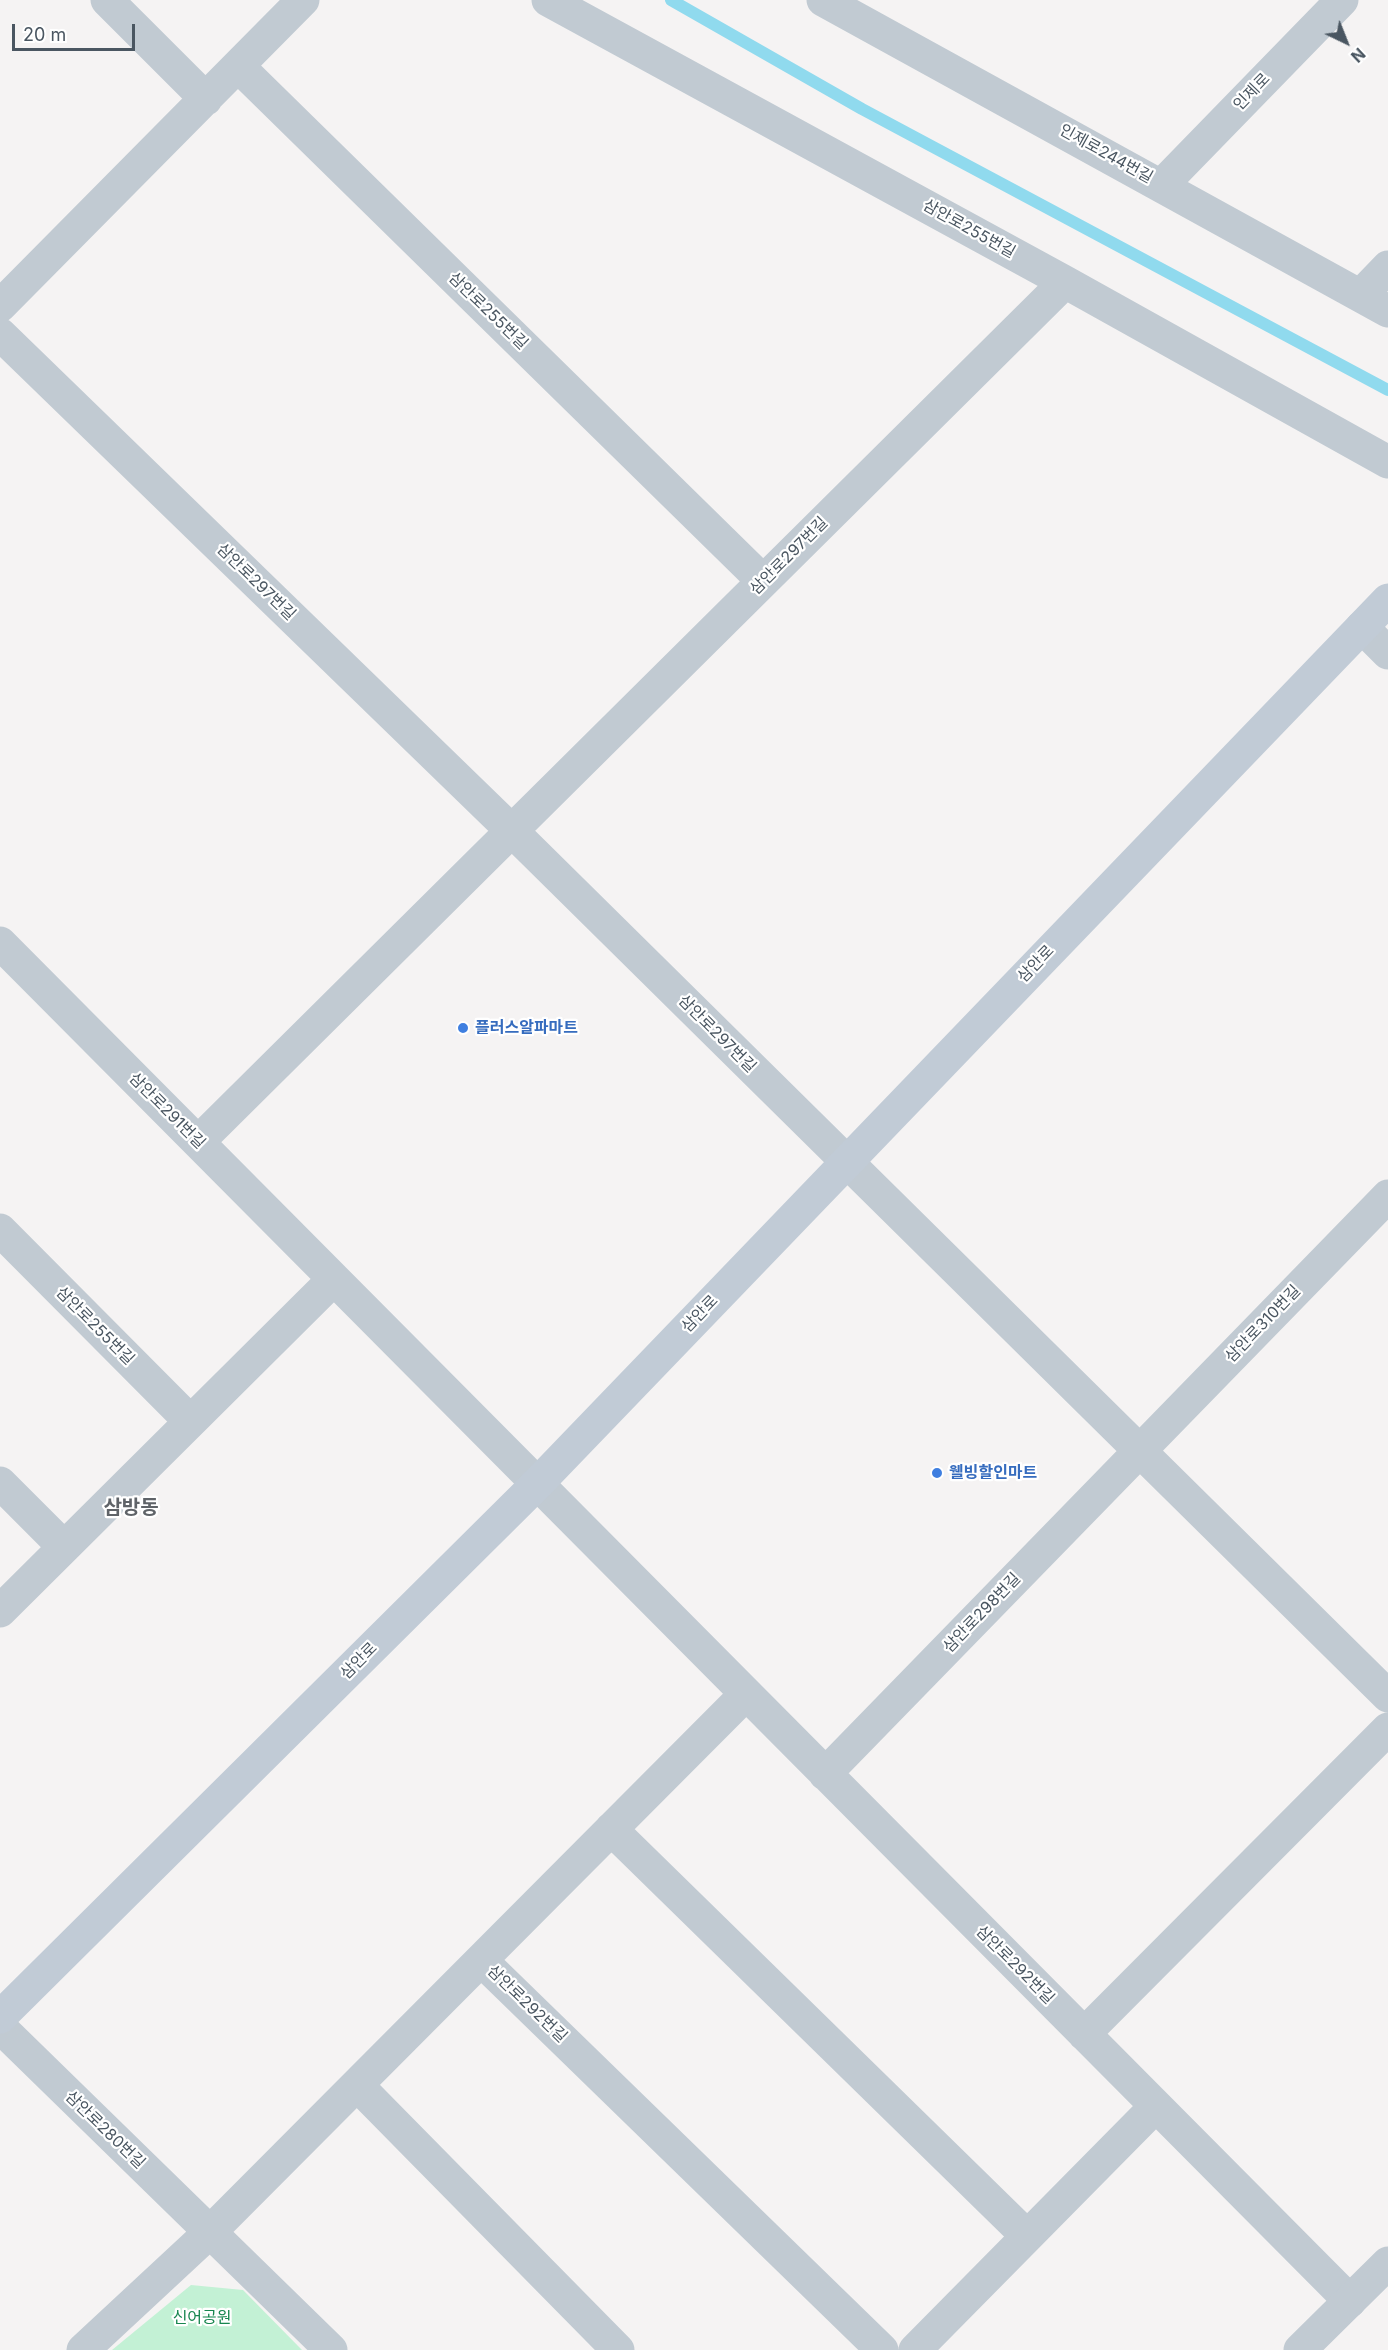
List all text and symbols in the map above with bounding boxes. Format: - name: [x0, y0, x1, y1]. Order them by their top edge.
- scale bar: [15, 12, 138, 50]
- north arrow: [1316, 12, 1376, 72]
- text: 20 m: [23, 24, 66, 45]
- text: N: [1347, 44, 1370, 67]
- street label: 인제로: [1230, 69, 1274, 115]
- street label: 인제로244번길: [1056, 120, 1156, 188]
- street label: 삼안로255번길: [919, 196, 1019, 262]
- street label: 삼안로255번길: [444, 268, 532, 354]
- street label: 삼안로297번길: [746, 513, 832, 599]
- street label: 삼안로297번길: [213, 540, 299, 624]
- street label: 삼안로: [1014, 941, 1058, 987]
- street label: 삼안로297번길: [674, 991, 760, 1077]
- place label: 플러스알파마트: [475, 1018, 578, 1038]
- marker: 플러스알파마트: [456, 1021, 470, 1035]
- street label: 삼안로291번길: [125, 1069, 209, 1153]
- street label: 삼안로310번길: [1221, 1281, 1305, 1367]
- street label: 삼안로255번길: [52, 1283, 138, 1369]
- street label: 삼안로: [678, 1291, 722, 1337]
- place label: 웰빙할인마트: [949, 1463, 1037, 1483]
- marker: 웰빙할인마트: [930, 1466, 944, 1480]
- district label: 삼방동: [103, 1496, 159, 1520]
- street label: 삼안로298번길: [939, 1569, 1025, 1657]
- street label: 삼안로: [337, 1639, 381, 1683]
- street label: 삼안로292번길: [972, 1922, 1058, 2008]
- street label: 삼안로292번길: [483, 1961, 571, 2047]
- street label: 삼안로280번길: [61, 2087, 149, 2173]
- park label: 신어공원: [173, 2308, 231, 2328]

